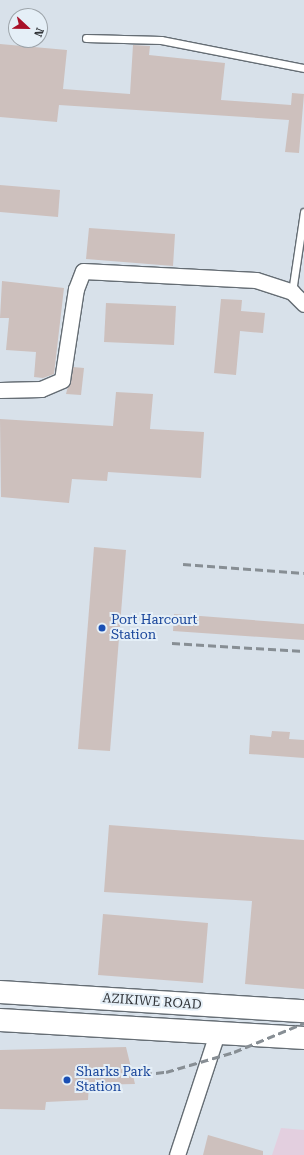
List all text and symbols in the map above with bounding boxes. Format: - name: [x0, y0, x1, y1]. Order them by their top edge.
- north arrow: [8, 8, 48, 48]
- text: N: [31, 26, 46, 39]
- place label: Port Harcourt Station: [111, 613, 197, 644]
- marker: Port Harcourt Station: [96, 622, 108, 634]
- street label: AZIKIWE ROAD: [102, 991, 202, 1013]
- place label: Sharks Park Station: [76, 1065, 151, 1096]
- marker: Sharks Park Station: [61, 1074, 73, 1086]

